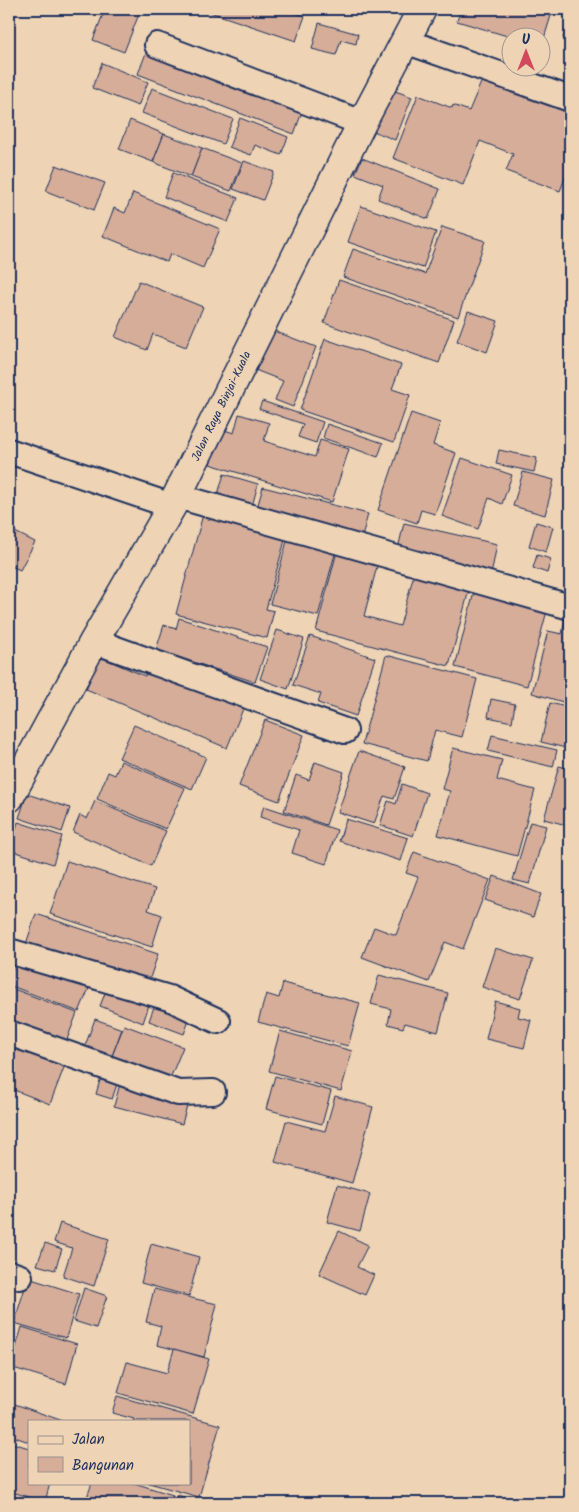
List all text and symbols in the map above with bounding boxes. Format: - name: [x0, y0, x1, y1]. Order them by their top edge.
- north arrow: [502, 28, 552, 78]
- text: U: [522, 29, 531, 51]
- street label: Jalan Raya Binjai-Kuala: [186, 347, 257, 465]
- legend: [28, 1420, 190, 1484]
- text: Jalan: [72, 1428, 105, 1452]
- text: Bangunan: [72, 1454, 134, 1478]

